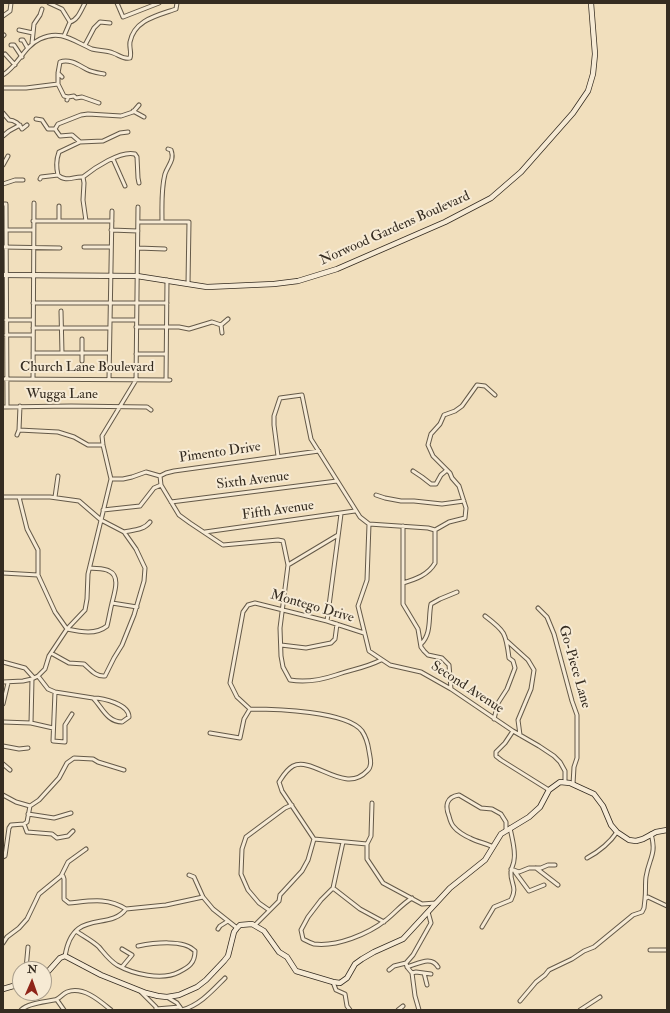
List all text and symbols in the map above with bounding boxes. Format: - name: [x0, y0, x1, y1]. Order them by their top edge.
- street label: Norwood Gardens Boulevard: [317, 188, 473, 270]
- street label: Church Lane Boulevard: [20, 360, 154, 376]
- street label: Wugga Lane: [26, 387, 98, 403]
- street label: Pimento Drive: [178, 439, 262, 467]
- street label: Sixth Avenue: [216, 468, 290, 494]
- street label: Fifth Avenue: [241, 498, 315, 524]
- street label: Montego Drive: [268, 587, 356, 627]
- street label: Go-Piece Lane: [554, 624, 594, 710]
- street label: Second Avenue: [427, 658, 507, 718]
- north arrow: [12, 961, 52, 1001]
- text: N: [27, 963, 38, 976]

